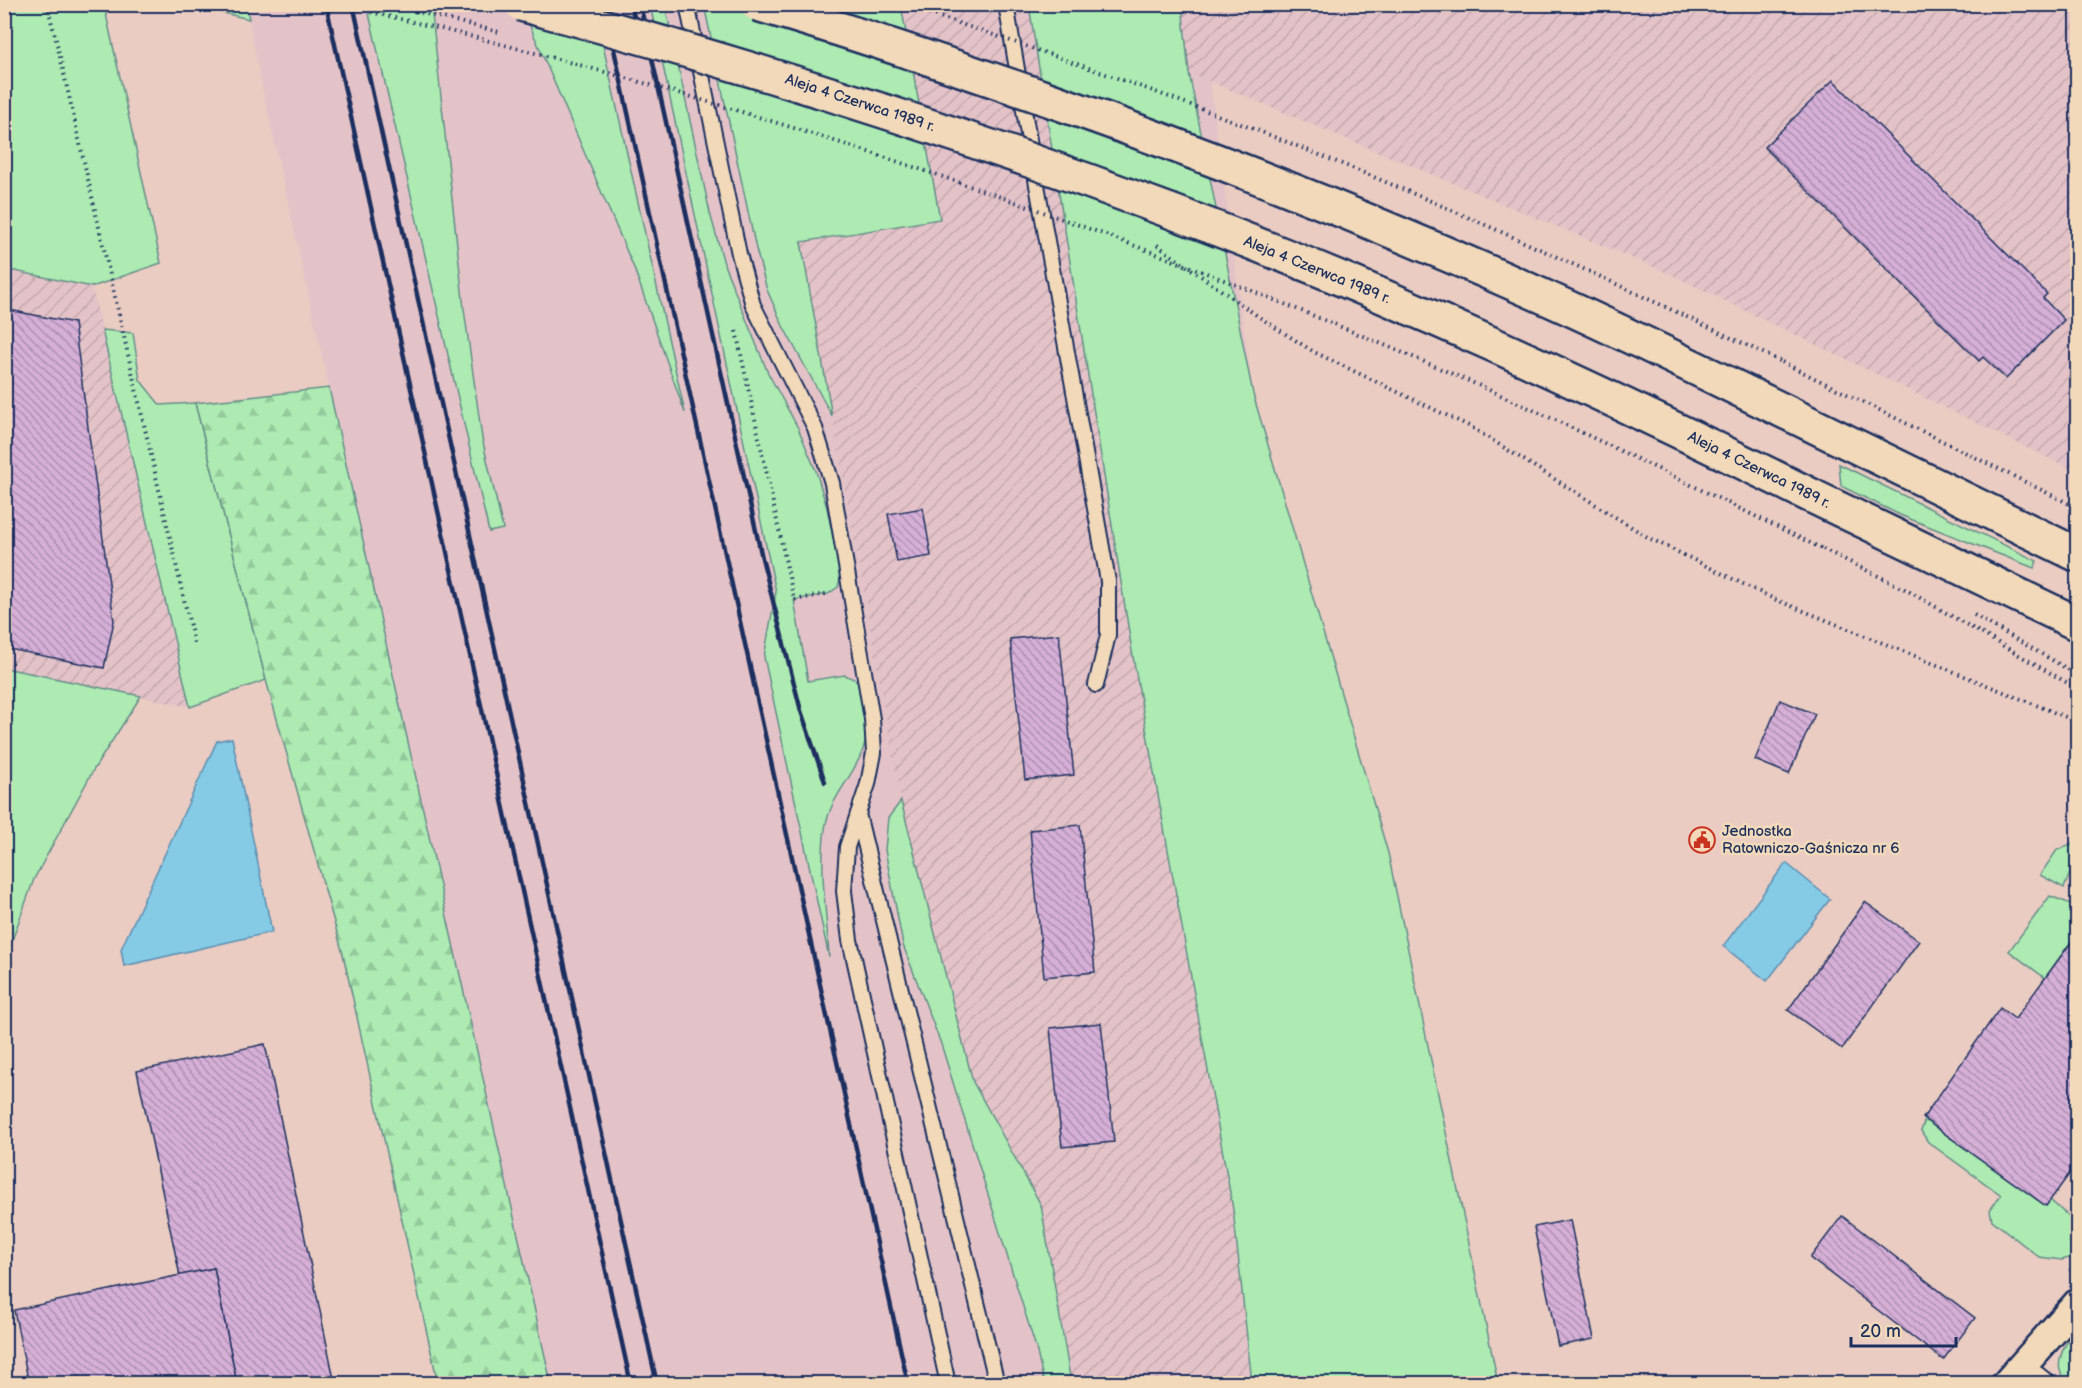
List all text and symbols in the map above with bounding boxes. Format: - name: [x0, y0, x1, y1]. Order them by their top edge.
- street label: Aleja 4 Czerwca 1989 r.: [783, 70, 937, 136]
- street label: Aleja 4 Czerwca 1989 r.: [1241, 232, 1393, 308]
- street label: Aleja 4 Czerwca 1989 r.: [1685, 427, 1834, 513]
- place label: Jednostka Ratowniczo-Gaśnicza nr 6: [1722, 822, 1899, 858]
- public building icon: Jednostka Ratowniczo-Gaśnicza nr 6: [1687, 825, 1717, 855]
- scale bar: [1851, 1310, 1956, 1348]
- text: 20 m: [1860, 1321, 1901, 1342]

